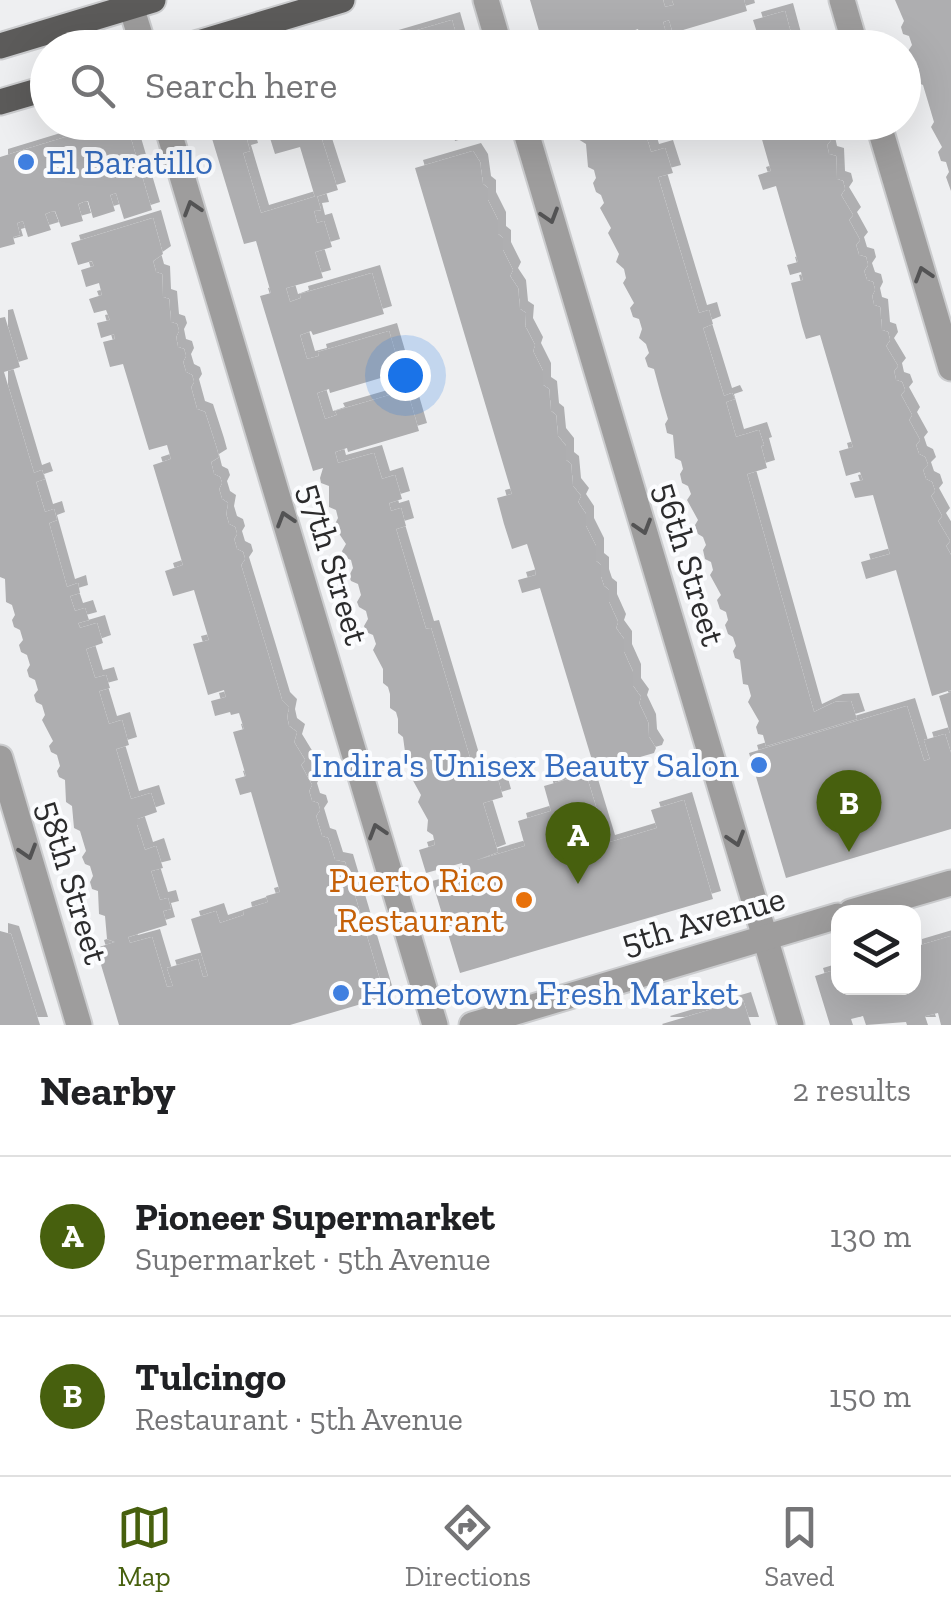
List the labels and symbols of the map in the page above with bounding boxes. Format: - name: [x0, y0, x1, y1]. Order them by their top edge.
- place label: El Baratillo: [46, 141, 213, 183]
- marker: El Baratillo: [15, 151, 37, 173]
- one-way arrow: [183, 200, 204, 217]
- one-way arrow: [538, 207, 559, 224]
- one-way arrow: [914, 267, 935, 284]
- your location: [380, 350, 431, 401]
- street label: 56th Street: [645, 477, 735, 651]
- street label: 57th Street: [290, 478, 378, 650]
- one-way arrow: [276, 512, 297, 529]
- one-way arrow: [631, 518, 652, 535]
- place label: Indira's Unisex Beauty Salon: [311, 744, 739, 786]
- marker: Indira's Unisex Beauty Salon: [748, 754, 770, 776]
- pin: B: [816, 770, 882, 852]
- street label: 58th Street: [28, 795, 118, 969]
- pin: A: [546, 802, 610, 884]
- one-way arrow: [368, 823, 389, 840]
- one-way arrow: [724, 830, 745, 847]
- one-way arrow: [16, 842, 37, 859]
- place label: Puerto Rico Restaurant: [329, 859, 504, 941]
- street label: 5th Avenue: [616, 877, 790, 963]
- marker: Puerto Rico Restaurant: [513, 889, 535, 911]
- place label: Hometown Fresh Market: [361, 972, 739, 1014]
- marker: Hometown Fresh Market: [330, 982, 352, 1004]

